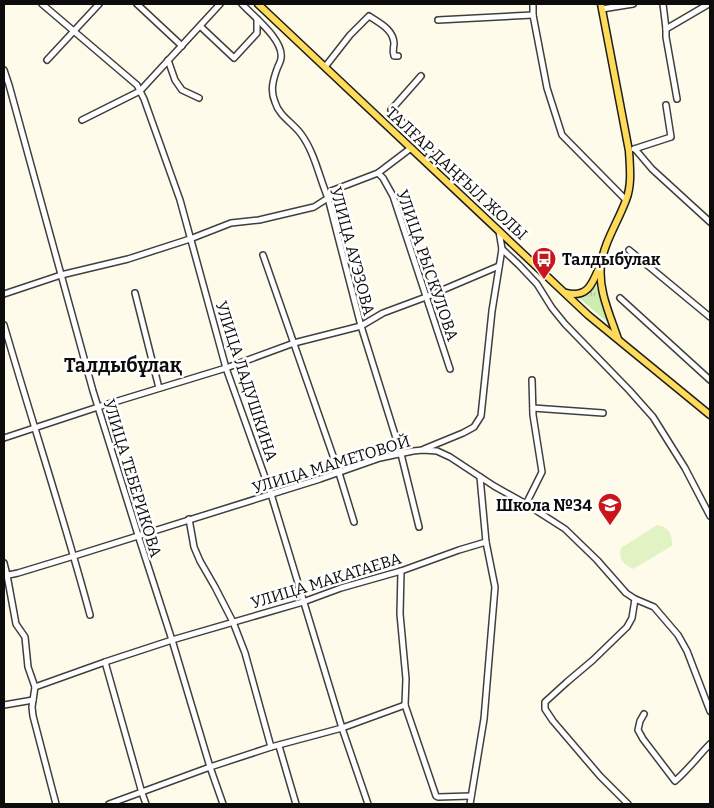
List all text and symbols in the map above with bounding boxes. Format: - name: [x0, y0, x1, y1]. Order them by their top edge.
- street label: ТАЛҒАР ДАҢҒЫЛ ЖОЛЫ: [382, 103, 531, 244]
- street label: УЛИЦА АУЭЗОВА: [326, 185, 379, 318]
- street label: УЛИЦА РЫСКУЛОВА: [393, 187, 463, 344]
- bus stop icon: Талдыбулак: [531, 246, 557, 280]
- place label: Талдыбулак: [562, 250, 661, 269]
- street label: УЛИЦА ЛАДУШКИНА: [212, 299, 282, 464]
- district label: Талдыбұлақ: [64, 354, 183, 377]
- street label: УЛИЦА ТЕБЕРИКОВА: [99, 397, 166, 560]
- street label: УЛИЦА МАМЕТОВОЙ: [250, 430, 413, 498]
- school or university icon: Школа №34: [597, 492, 623, 526]
- place label: Школа №34: [496, 496, 592, 515]
- street label: УЛИЦА МАКАТАЕВА: [249, 548, 404, 612]

